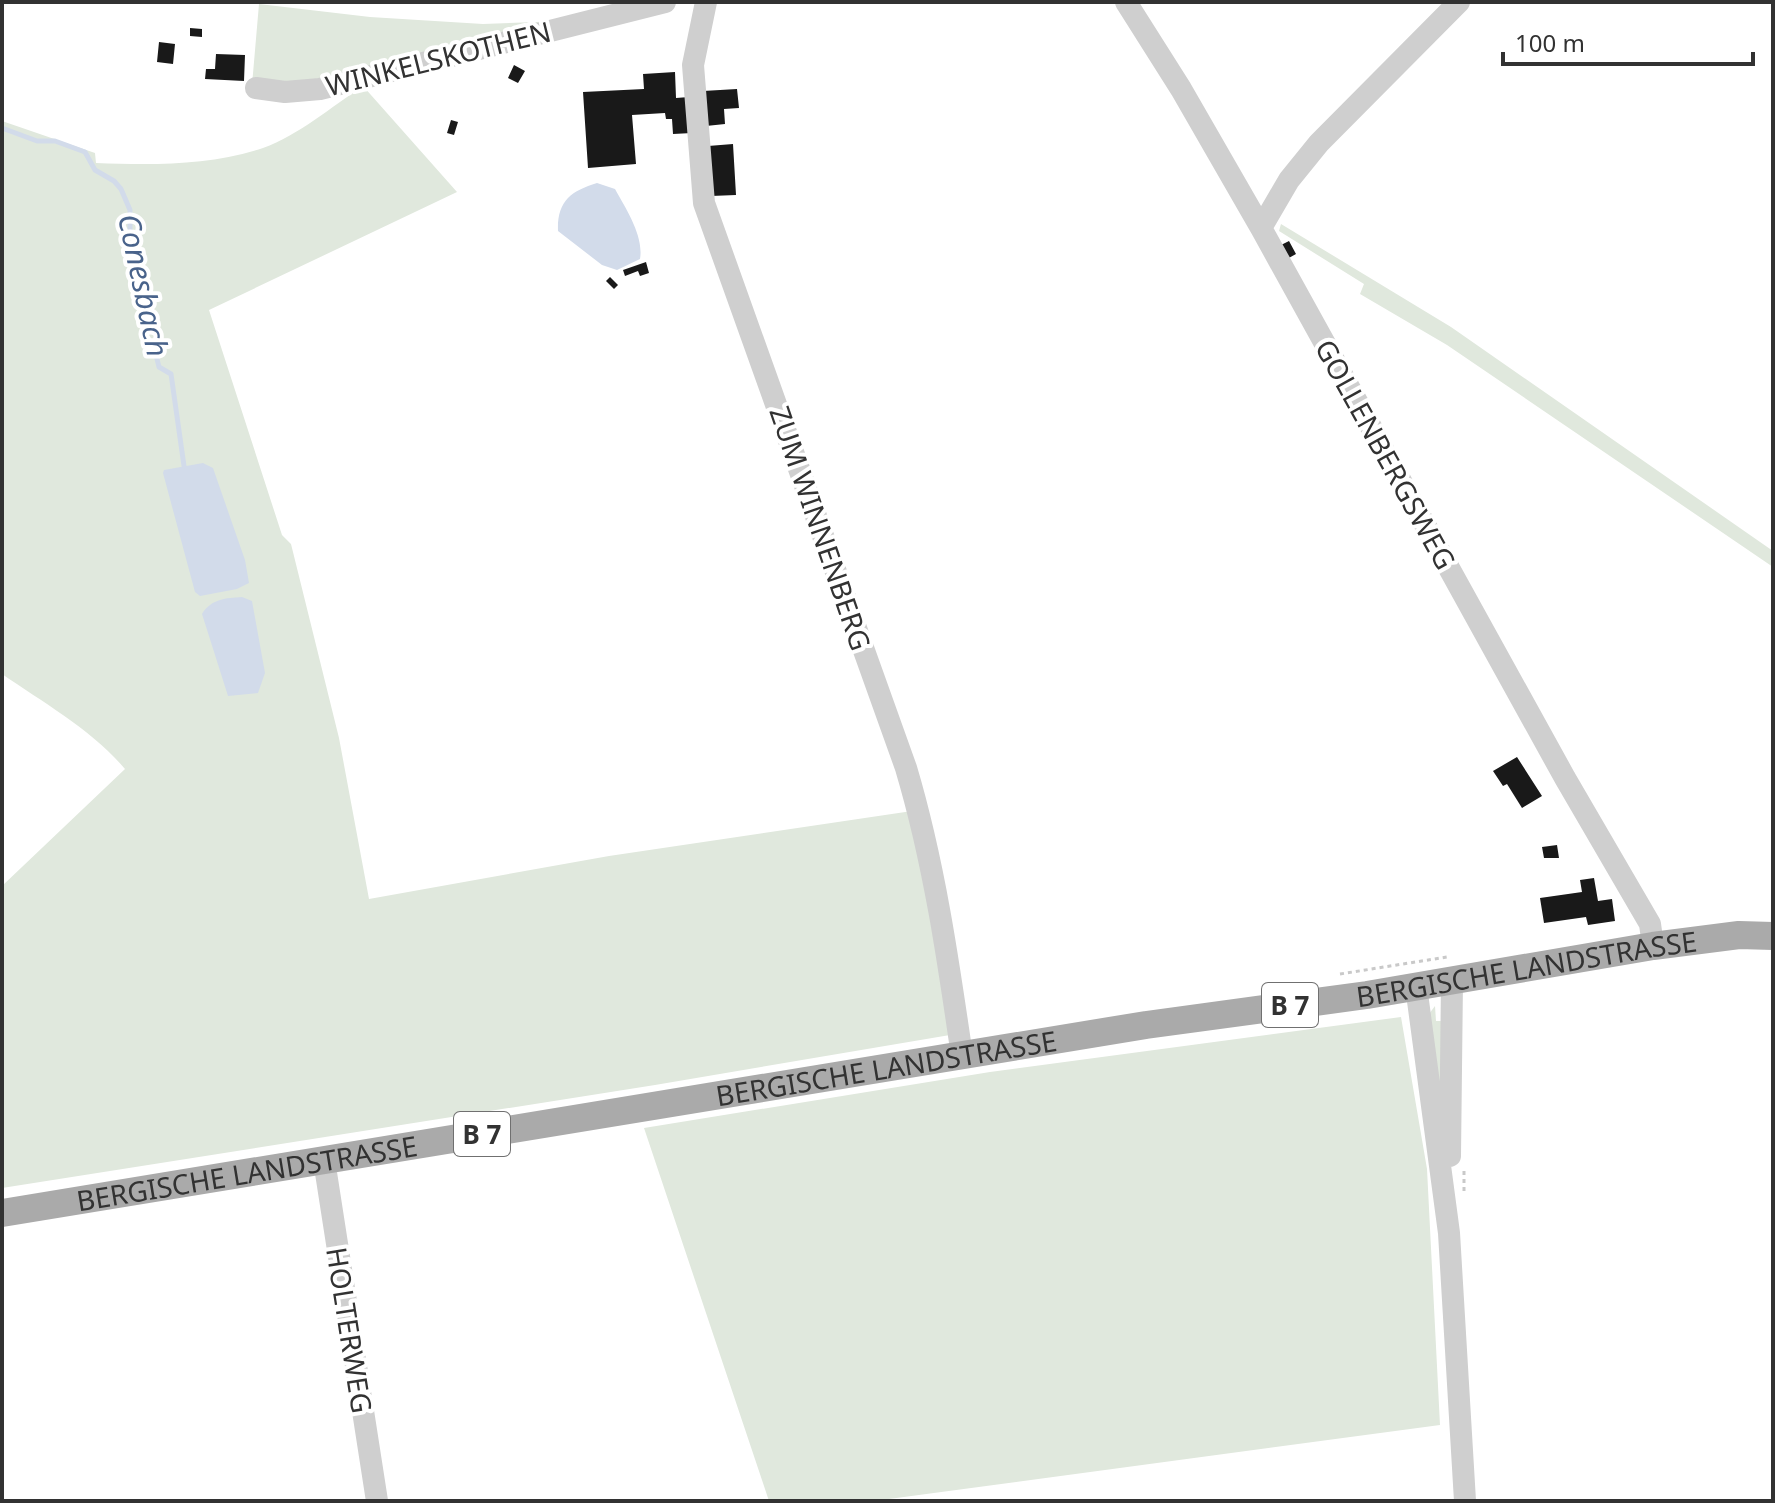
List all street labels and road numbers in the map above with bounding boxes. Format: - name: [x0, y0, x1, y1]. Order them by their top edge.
- street label: WINKELSKOTHEN: [321, 12, 555, 104]
- street label: GOLLENBERGSWEG: [1307, 332, 1465, 576]
- street label: ZUM WINNENBERG: [761, 401, 881, 655]
- street label: BERGISCHE LANDSTRASSE: [1354, 922, 1699, 1015]
- road number: B 7: [1262, 983, 1318, 1027]
- street label: BERGISCHE LANDSTRASSE: [713, 1021, 1059, 1114]
- road number: B 7: [454, 1112, 510, 1156]
- street label: BERGISCHE LANDSTRASSE: [74, 1126, 420, 1219]
- street label: HOLTERWEG: [318, 1244, 382, 1416]

